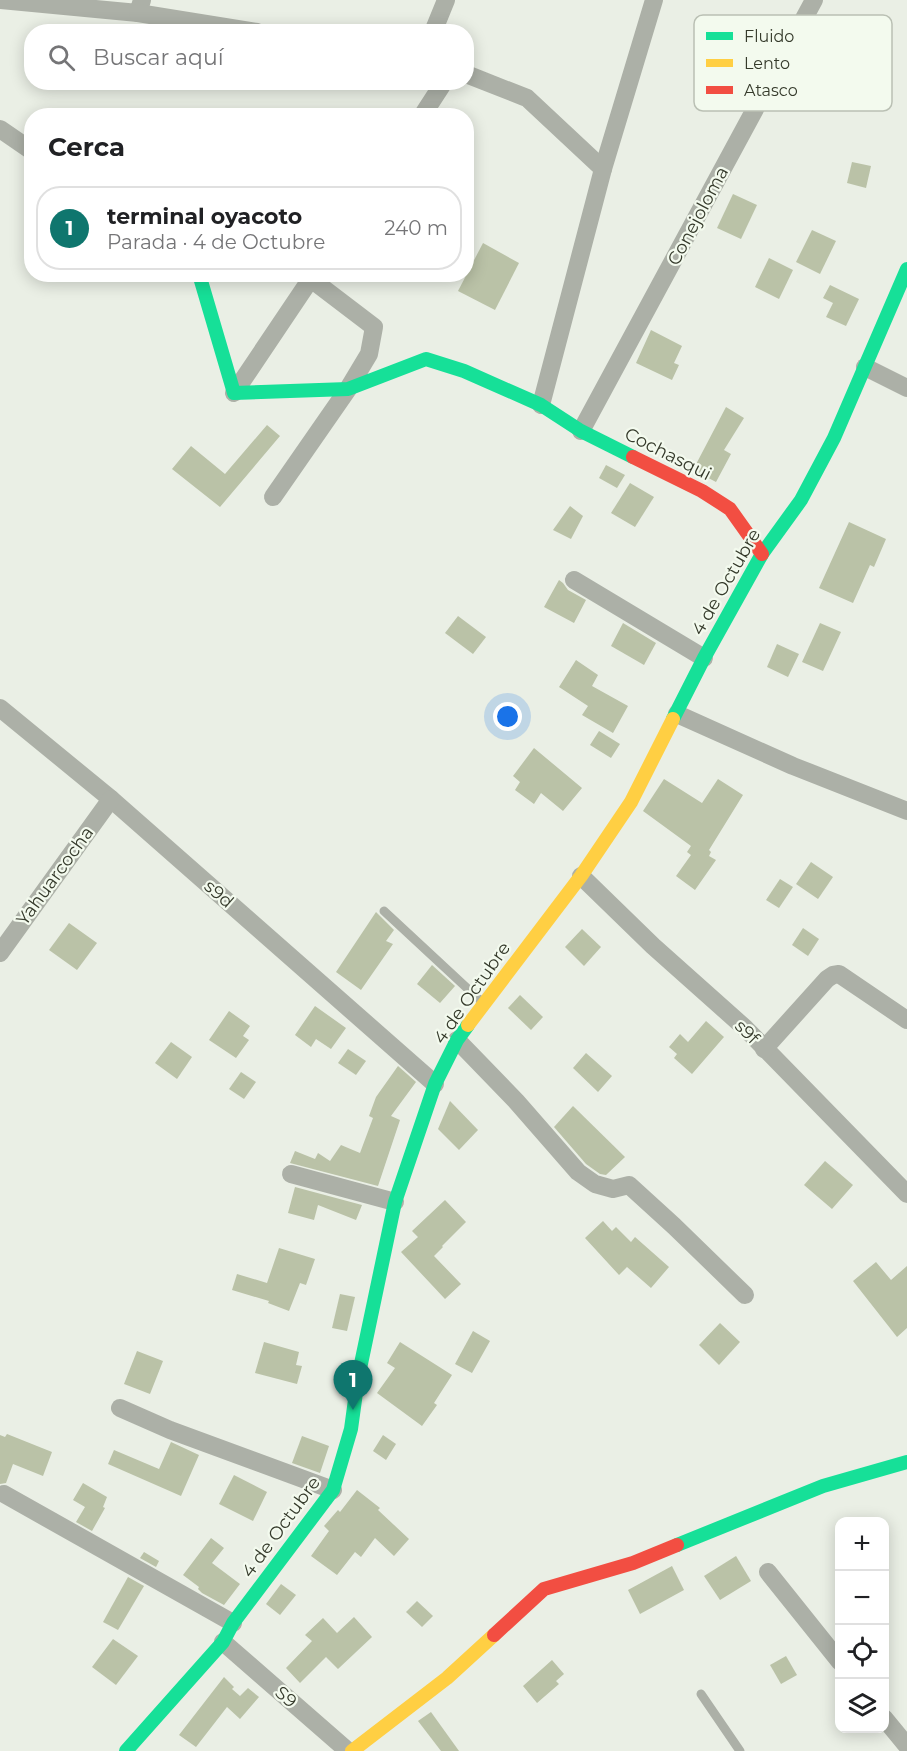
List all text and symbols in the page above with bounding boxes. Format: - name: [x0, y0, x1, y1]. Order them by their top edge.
- legend: [694, 15, 892, 111]
- search box: [24, 24, 474, 90]
- text: Fluido: [744, 27, 794, 46]
- icon: search: [45, 41, 78, 74]
- text: Buscar aquí: [93, 44, 224, 71]
- text: Lento: [744, 54, 790, 73]
- text: Atasco: [744, 81, 798, 100]
- text: Cerca: [48, 131, 125, 163]
- street label: Conejoloma: [663, 163, 733, 269]
- text: terminal oyacoto: [107, 203, 302, 230]
- text: 1: [66, 216, 73, 240]
- text: 240 m: [384, 216, 448, 240]
- text: Parada · 4 de Octubre: [107, 230, 325, 254]
- street label: Cochasqui: [621, 423, 715, 485]
- street label: 4 de Octubre: [687, 525, 765, 639]
- your location: [493, 702, 522, 731]
- street label: Yahuarcocha: [12, 822, 98, 930]
- street label: s9d: [200, 875, 238, 913]
- street label: 4 de Octubre: [429, 938, 515, 1048]
- street label: s9f: [730, 1015, 765, 1050]
- pin: 1: [334, 1360, 372, 1410]
- street label: 4 de Octubre: [237, 1472, 325, 1582]
- map controls: [835, 1517, 889, 1733]
- button: +: [835, 1517, 889, 1571]
- button: −: [835, 1571, 889, 1625]
- button: locate: [835, 1625, 889, 1679]
- button: layers: [835, 1679, 889, 1733]
- street label: S9: [271, 1682, 301, 1712]

